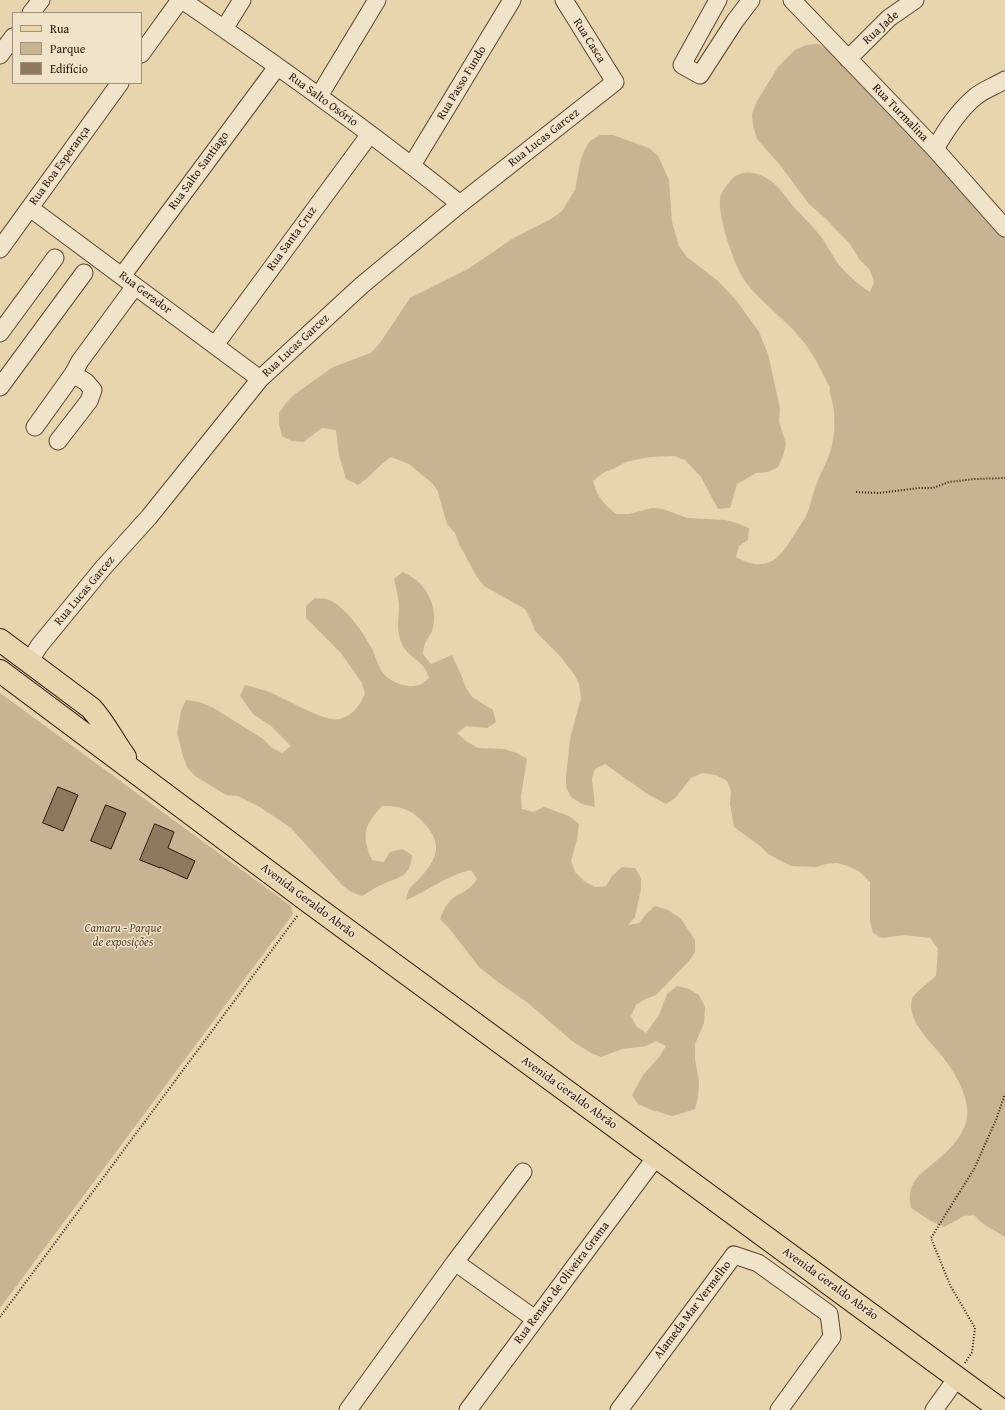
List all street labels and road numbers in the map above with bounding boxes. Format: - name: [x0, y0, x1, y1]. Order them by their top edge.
- street label: Rua Jade: [860, 8, 902, 48]
- street label: Rua Casca: [570, 16, 608, 66]
- street label: Rua Passo Fundo: [434, 43, 490, 123]
- street label: Rua Salto Osório: [286, 70, 360, 130]
- street label: Rua Turmalina: [869, 81, 931, 145]
- street label: Rua Lucas Garcez: [506, 106, 582, 170]
- street label: Rua Boa Esperança: [27, 124, 93, 208]
- street label: Rua Salto Santiago: [166, 129, 232, 213]
- street label: Rua Santa Cruz: [264, 204, 320, 274]
- street label: Rua Gerador: [116, 268, 174, 318]
- street label: Rua Lucas Garcez: [260, 311, 332, 381]
- street label: Rua Lucas Garcez: [52, 553, 118, 629]
- street label: Avenida Geraldo Abrão: [258, 861, 358, 941]
- street label: Avenida Geraldo Abrão: [518, 1053, 620, 1133]
- street label: Rua Renato de Oliveira Grama: [511, 1219, 613, 1347]
- street label: Avenida Geraldo Abrão: [779, 1244, 881, 1324]
- street label: Alameda Mar Vermelho: [651, 1258, 735, 1362]

